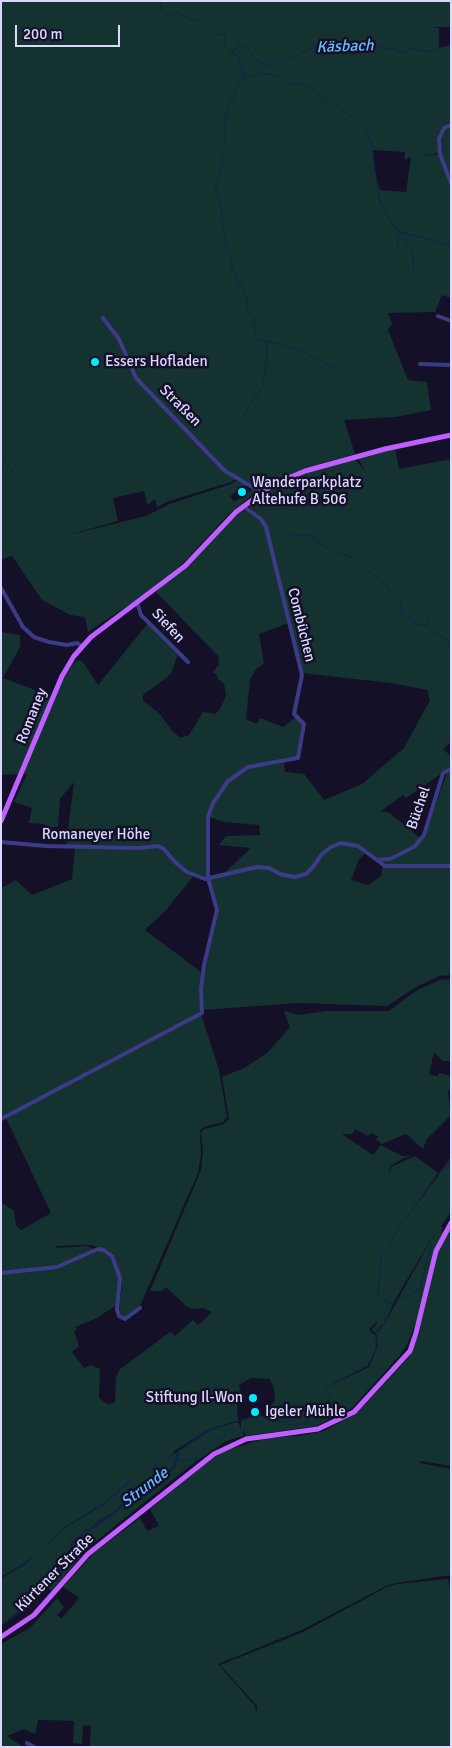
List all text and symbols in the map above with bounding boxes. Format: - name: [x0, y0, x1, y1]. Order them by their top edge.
- scale bar: [18, 15, 122, 47]
- text: 200 m: [23, 25, 63, 43]
- water label: Käsbach: [316, 36, 374, 58]
- place label: Essers Hofladen: [105, 353, 208, 371]
- marker: Essers Hofladen: [89, 356, 101, 368]
- street label: Straßen: [155, 381, 205, 431]
- place label: Wanderparkplatz Altehufe B 506: [252, 474, 362, 509]
- marker: Wanderparkplatz Altehufe B 506: [236, 486, 248, 498]
- street label: Combüchen: [283, 586, 319, 664]
- street label: Siefen: [148, 605, 188, 647]
- street label: Romaney: [13, 685, 51, 747]
- street label: Büchel: [403, 784, 435, 832]
- street label: Romaneyer Höhe: [42, 826, 150, 844]
- place label: Stiftung Il-Won: [146, 1389, 243, 1407]
- marker: Stiftung Il-Won: [247, 1392, 259, 1404]
- place label: Igeler Mühle: [265, 1403, 346, 1421]
- marker: Igeler Mühle: [249, 1406, 261, 1418]
- water label: Strunde: [118, 1464, 172, 1512]
- street label: Kürtener Straße: [12, 1530, 98, 1616]

